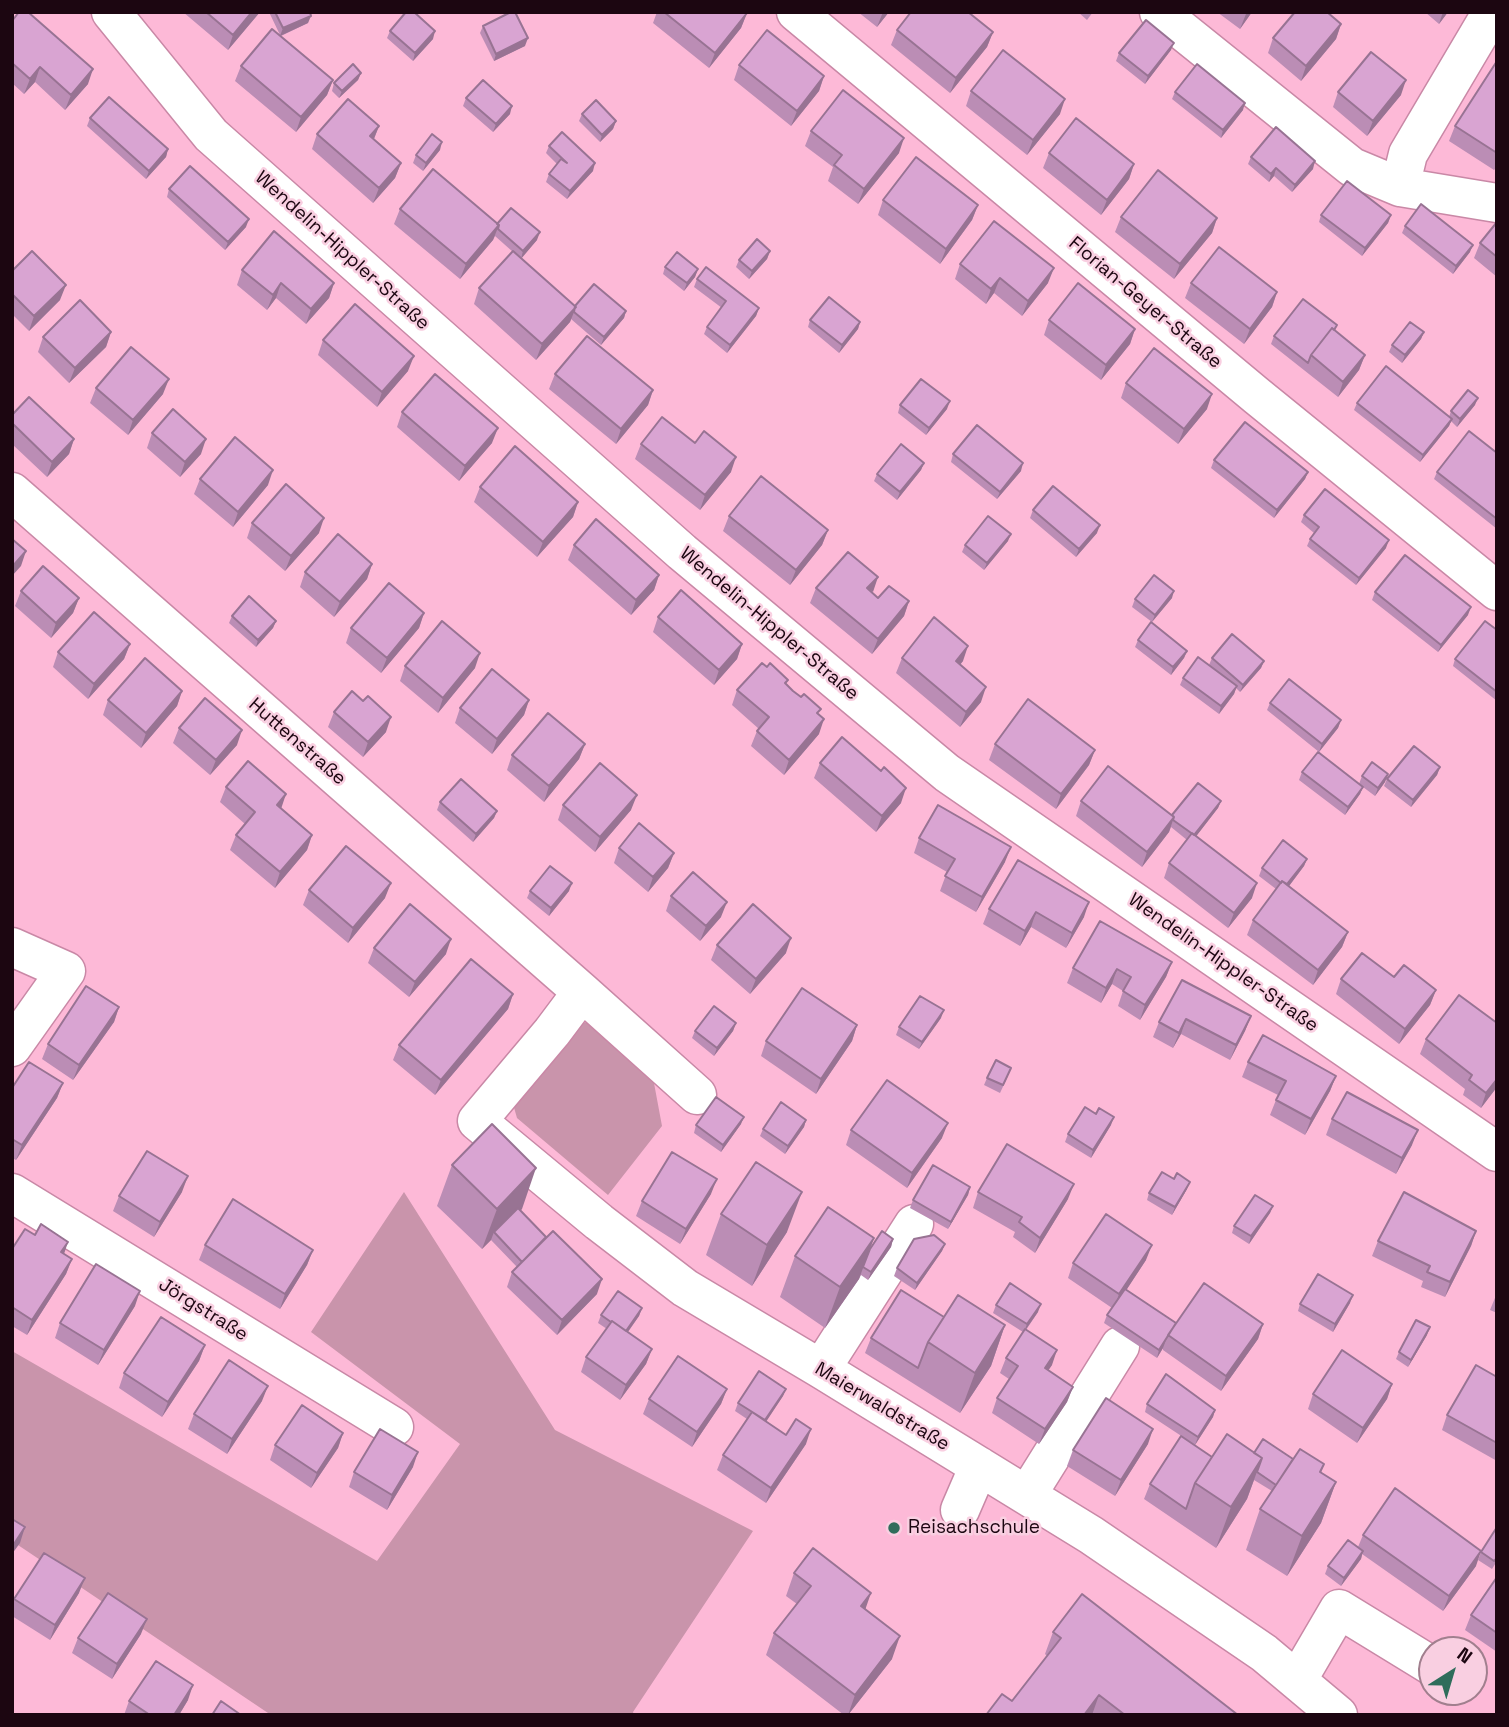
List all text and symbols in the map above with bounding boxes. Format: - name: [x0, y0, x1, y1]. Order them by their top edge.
- street label: Wendelin-Hippler-Straße: [250, 167, 434, 335]
- street label: Florian-Geyer-Straße: [1064, 232, 1226, 374]
- street label: Wendelin-Hippler-Straße: [675, 542, 863, 706]
- street label: Huttenstraße: [244, 694, 350, 790]
- street label: Wendelin-Hippler-Straße: [1124, 889, 1322, 1037]
- street label: Jörgstraße: [154, 1274, 252, 1346]
- street label: Maierwaldstraße: [811, 1358, 953, 1456]
- place label: Reisachschule: [908, 1517, 1040, 1539]
- marker: Reisachschule: [886, 1520, 902, 1536]
- north arrow: [1418, 1636, 1488, 1706]
- text: N: [1452, 1642, 1477, 1669]

